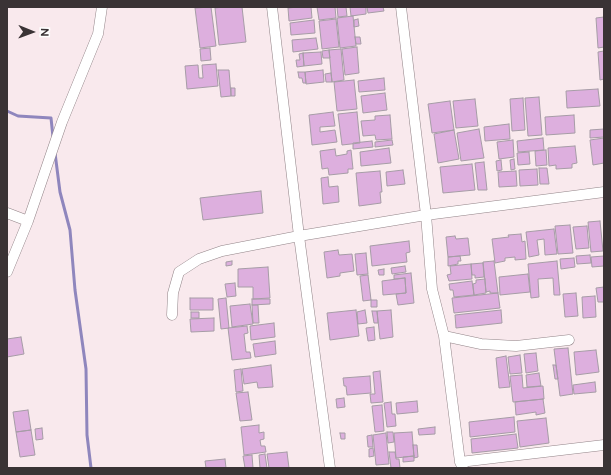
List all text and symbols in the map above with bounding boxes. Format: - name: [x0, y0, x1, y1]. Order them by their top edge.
- north arrow: [12, 12, 52, 52]
- text: N: [38, 28, 51, 37]

